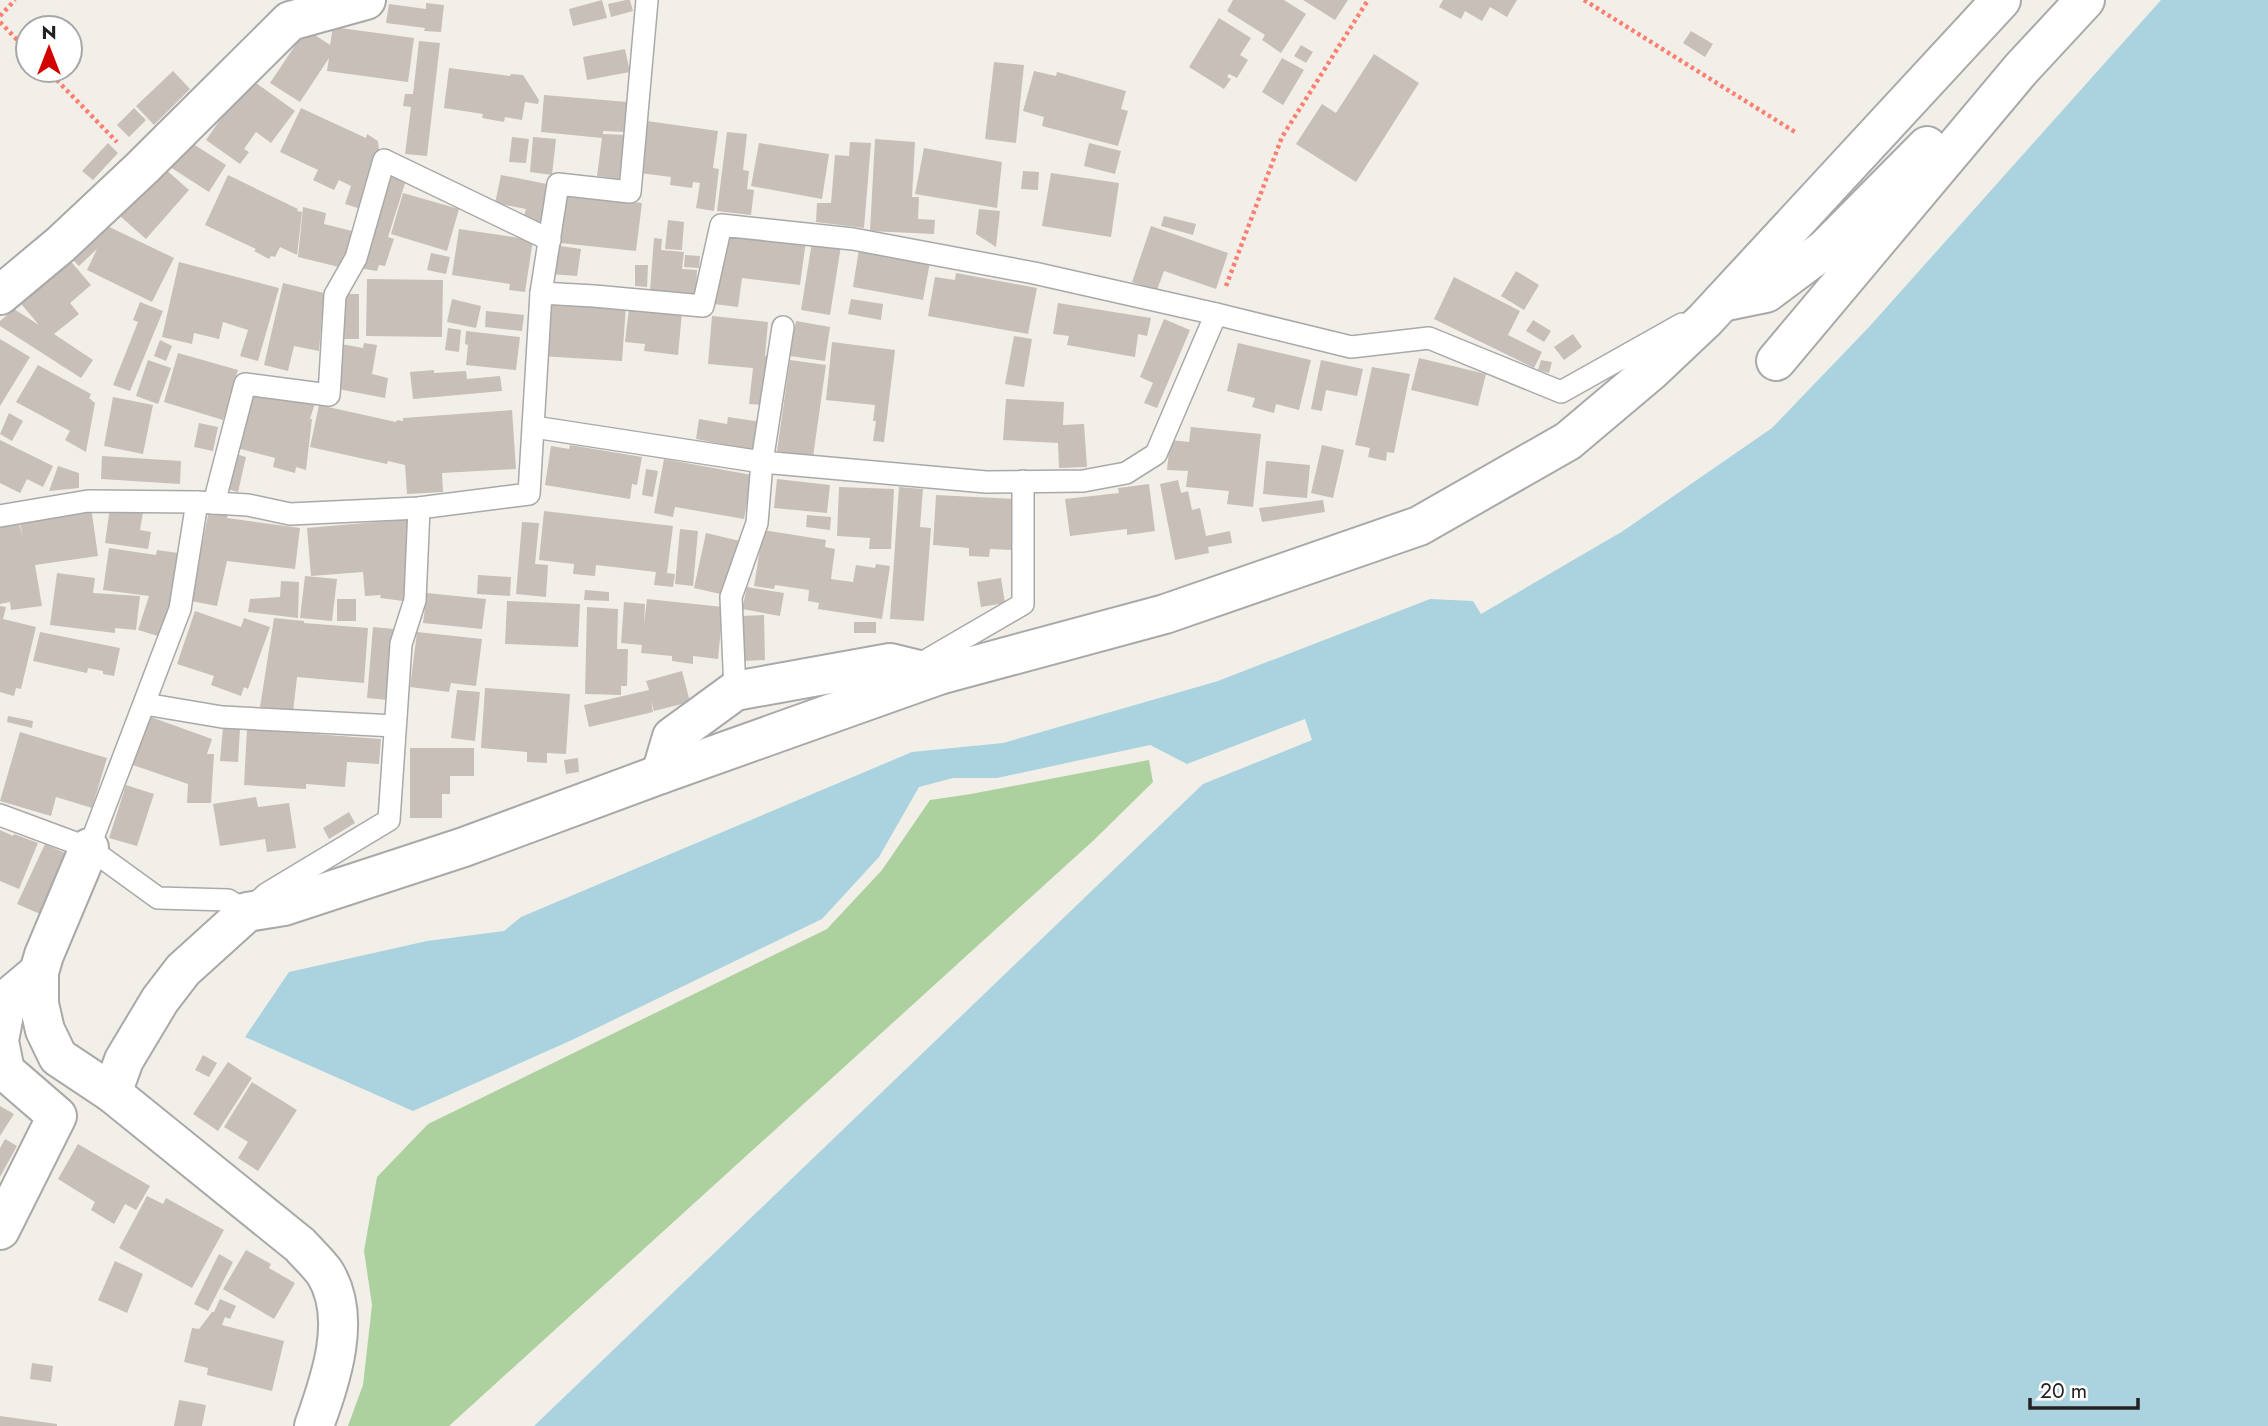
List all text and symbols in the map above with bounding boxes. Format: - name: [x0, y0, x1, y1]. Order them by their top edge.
- north arrow: [14, 14, 84, 84]
- text: N: [41, 19, 57, 46]
- scale bar: [2030, 1366, 2138, 1410]
- text: 20 m: [2040, 1376, 2087, 1406]

